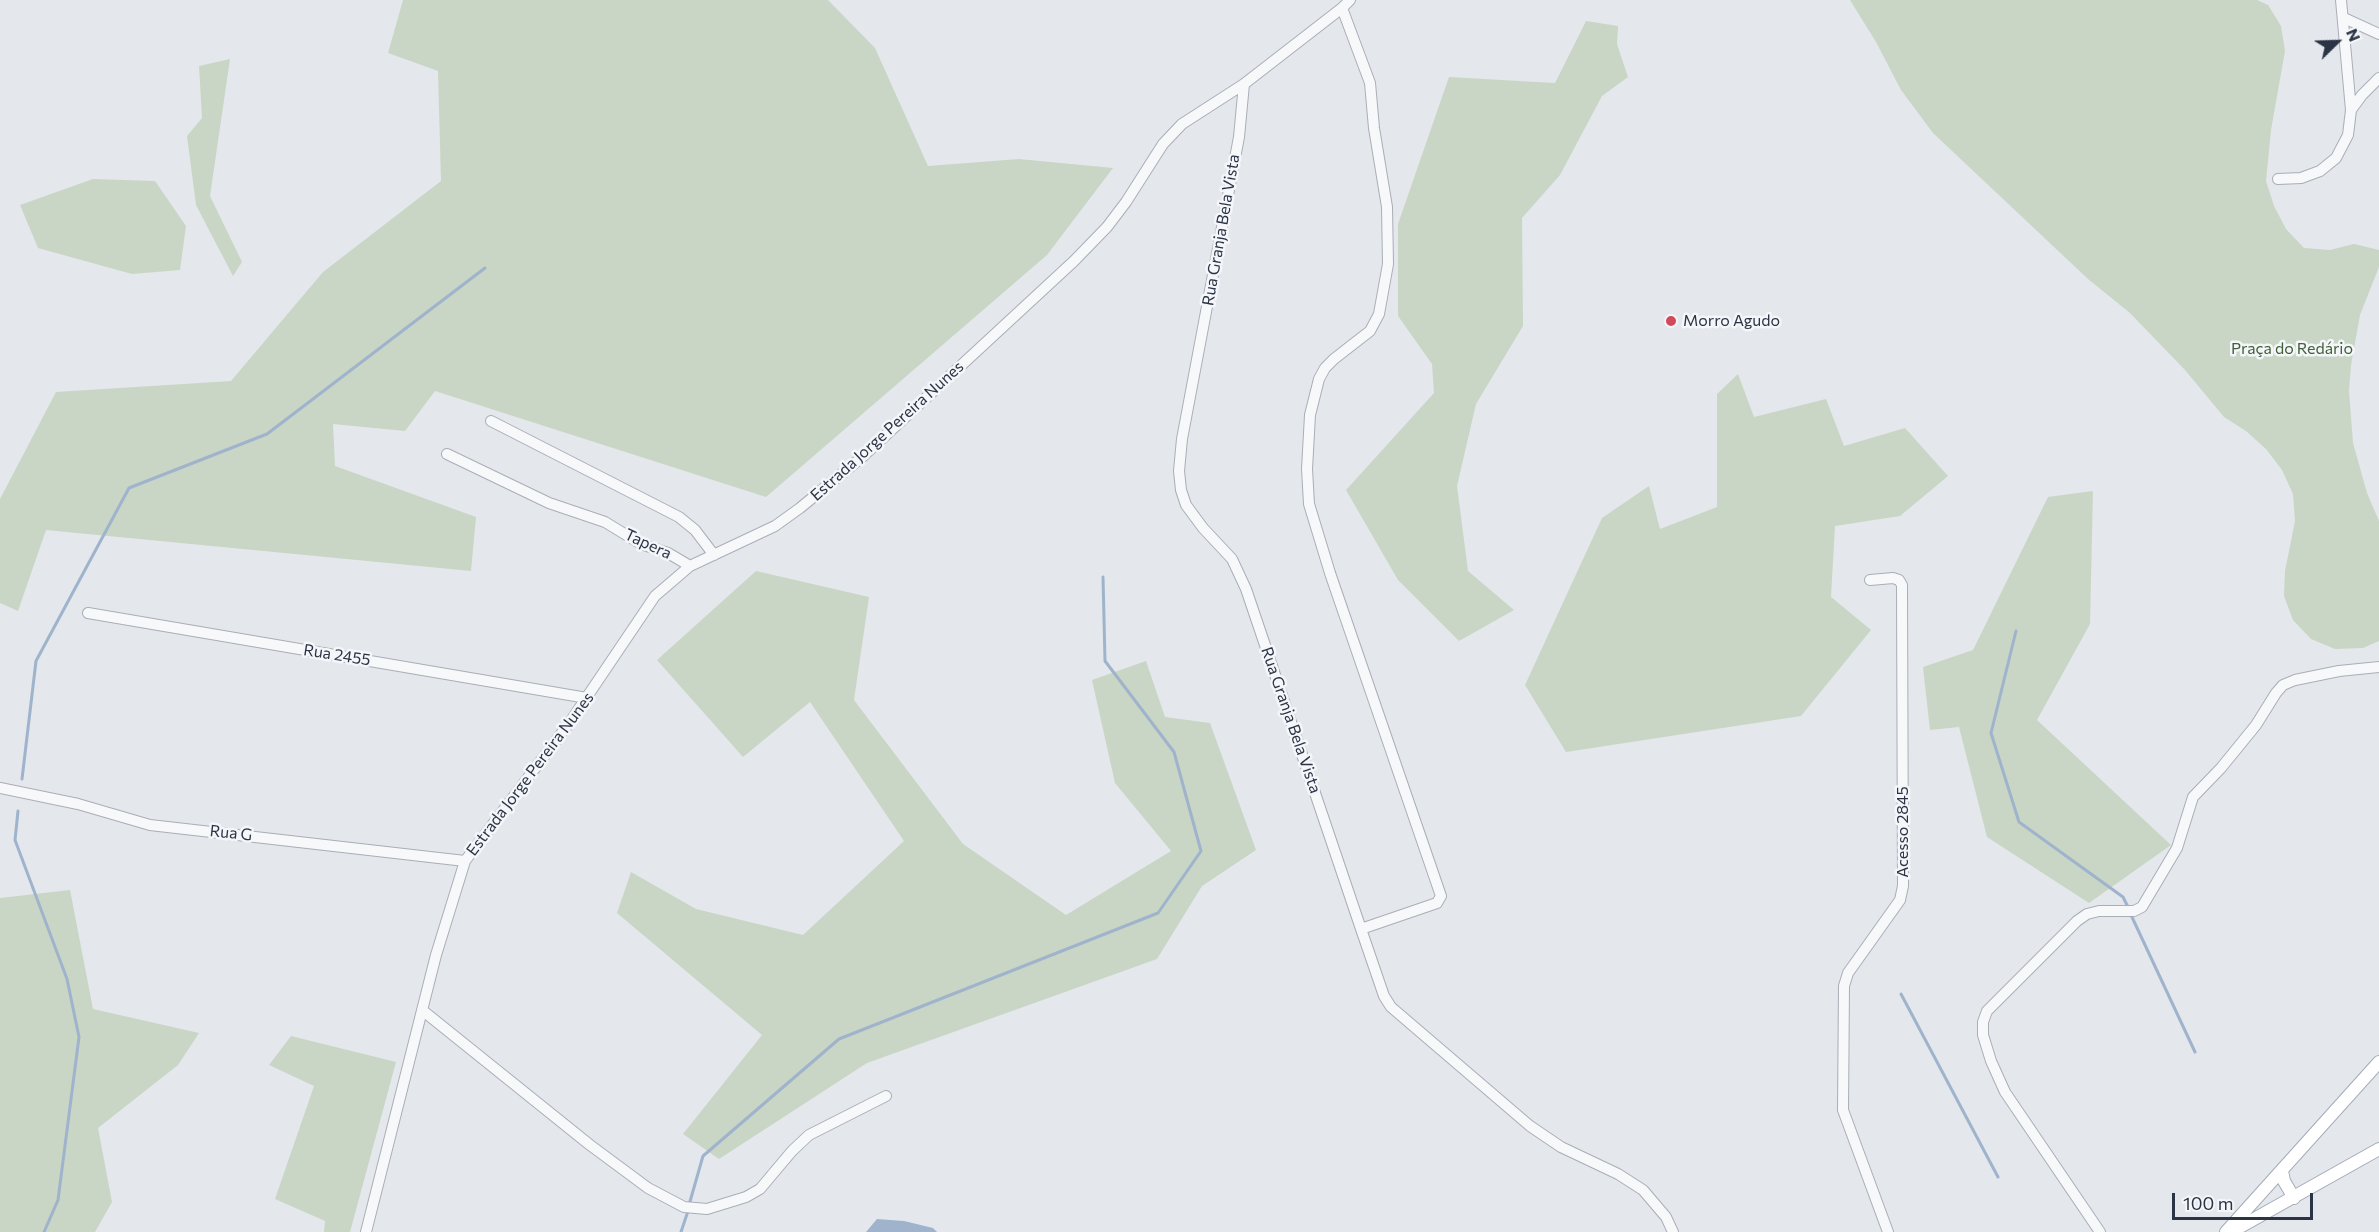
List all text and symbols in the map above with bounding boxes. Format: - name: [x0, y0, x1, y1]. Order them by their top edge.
- north arrow: [2307, 12, 2367, 72]
- text: N: [2343, 26, 2365, 44]
- street label: Rua Granja Bela Vista: [1198, 153, 1244, 307]
- place label: Morro Agudo: [1683, 311, 1780, 331]
- marker: Morro Agudo: [1664, 314, 1678, 328]
- park label: Praça do Redário: [2231, 339, 2353, 359]
- street label: Estrada Jorge Pereira Nunes: [806, 357, 968, 505]
- street label: Tapera: [621, 525, 675, 563]
- street label: Rua 2455: [302, 640, 372, 670]
- street label: Rua Granja Bela Vista: [1257, 644, 1325, 796]
- street label: Estrada Jorge Pereira Nunes: [462, 689, 598, 859]
- street label: Acesso 2845: [1893, 786, 1913, 878]
- street label: Rua G: [209, 821, 253, 845]
- scale bar: [2175, 1181, 2316, 1219]
- text: 100 m: [2183, 1192, 2233, 1214]

